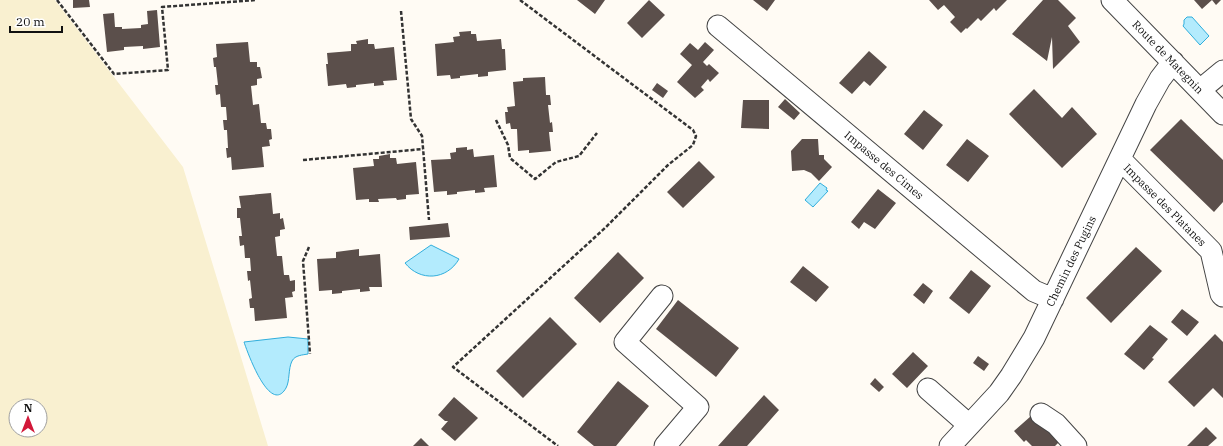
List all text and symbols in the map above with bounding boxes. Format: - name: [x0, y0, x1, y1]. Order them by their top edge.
- scale bar: [10, 8, 62, 34]
- text: 20 m: [16, 14, 45, 29]
- street label: Route de Mategnin: [1129, 17, 1207, 97]
- street label: Impasse des Cimes: [842, 128, 926, 202]
- street label: Impasse des Platanes: [1121, 161, 1209, 249]
- street label: Chemin des Pugins: [1043, 213, 1099, 309]
- north arrow: [8, 398, 48, 438]
- text: N: [24, 401, 33, 415]

